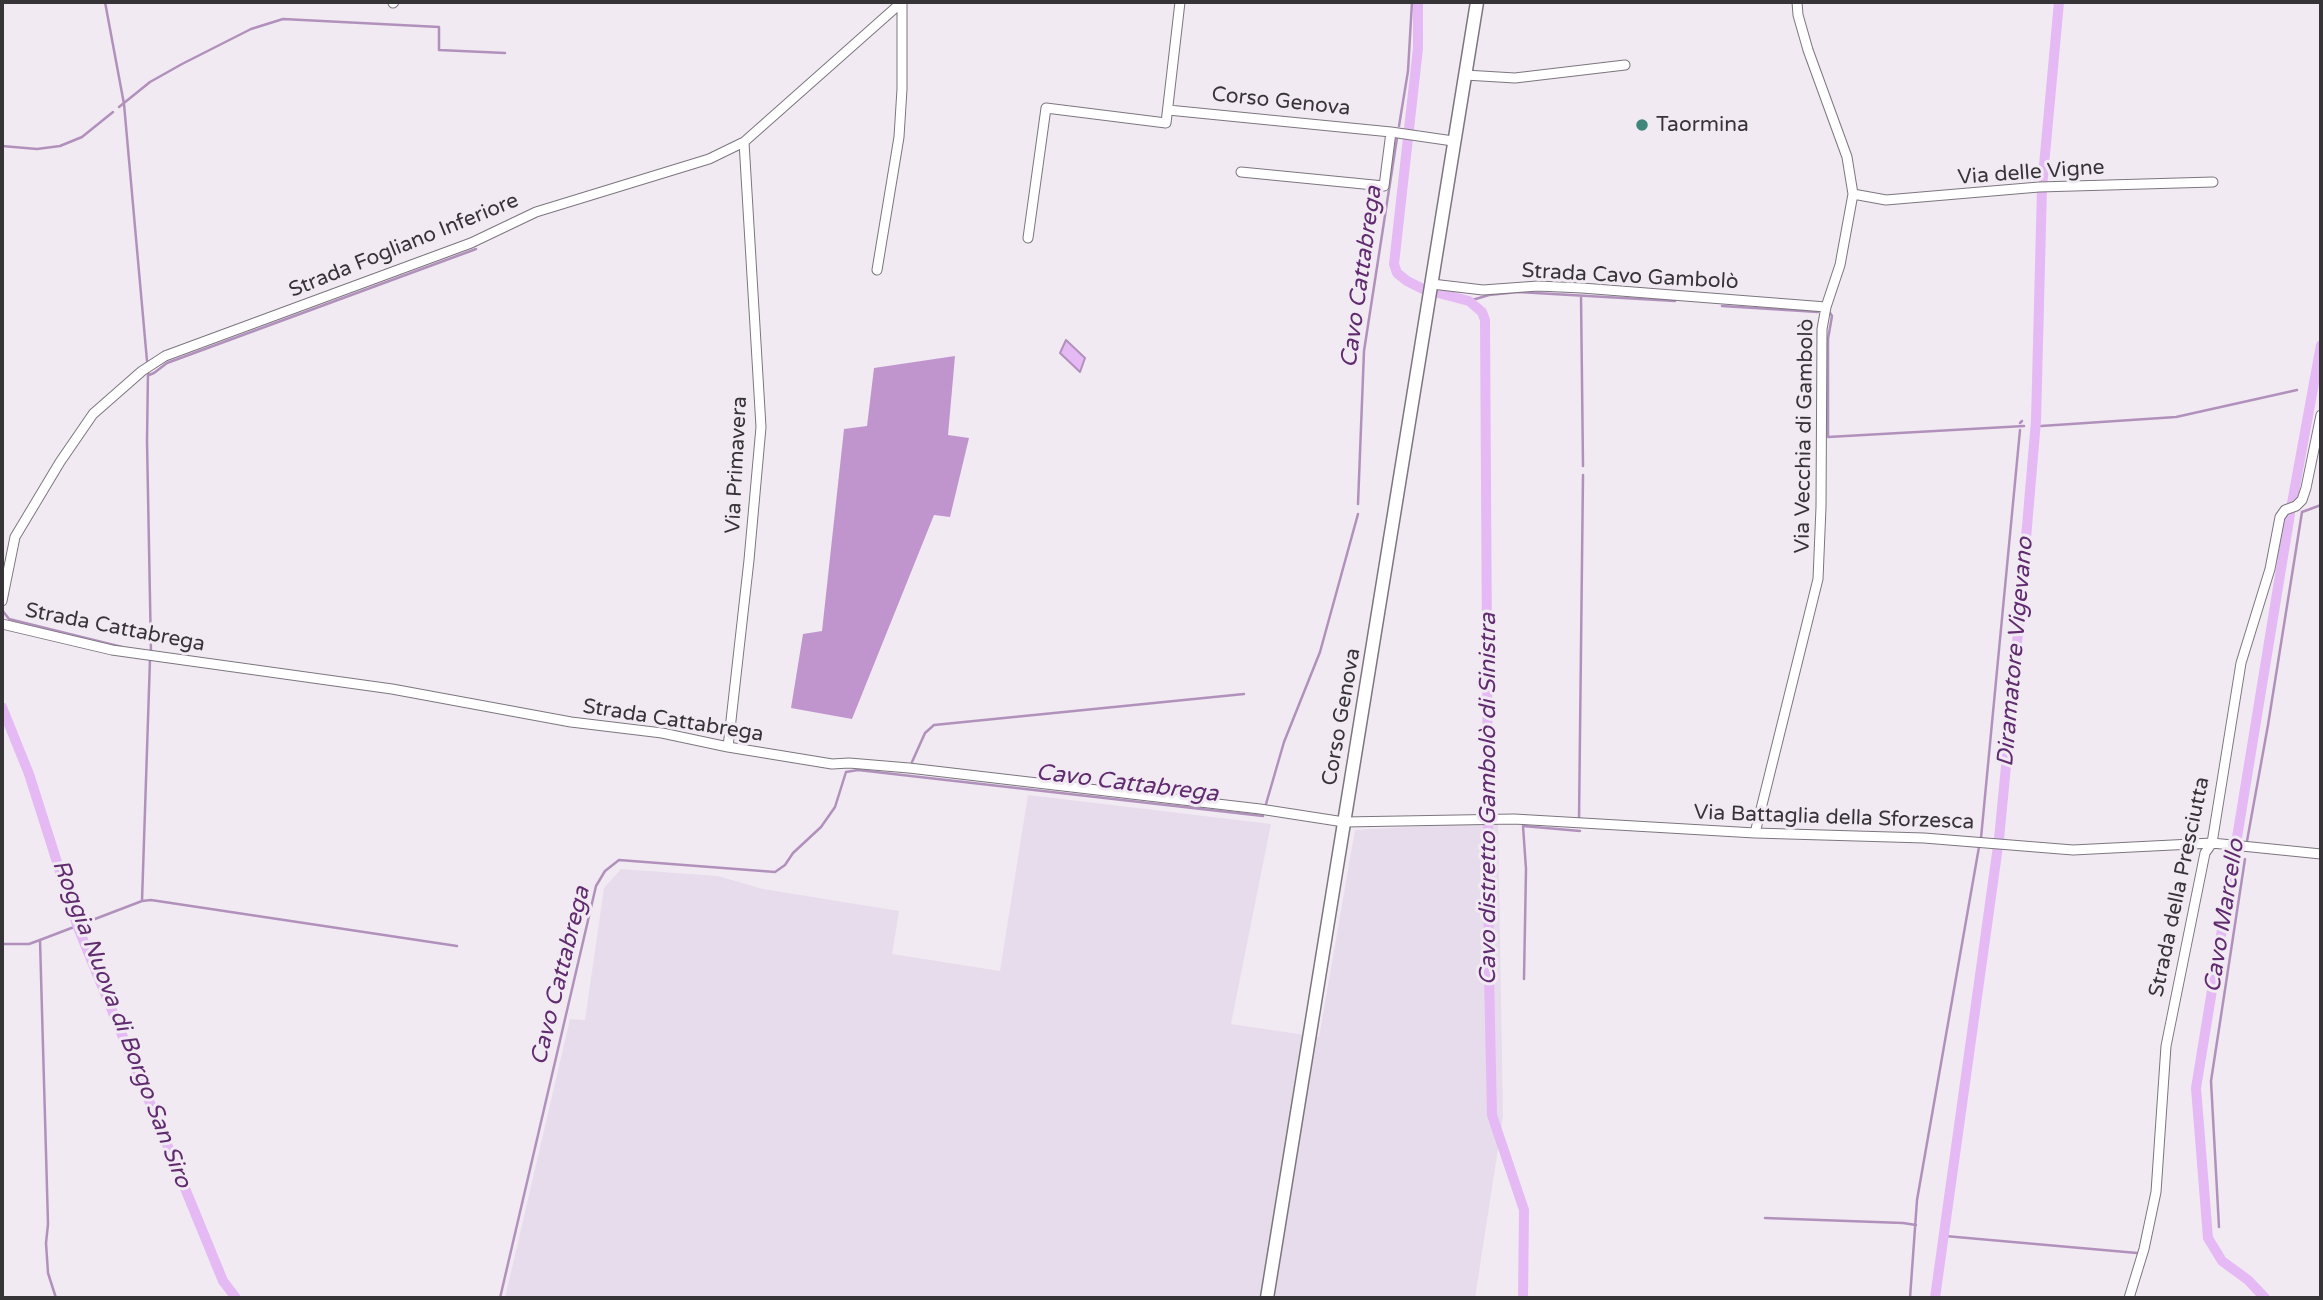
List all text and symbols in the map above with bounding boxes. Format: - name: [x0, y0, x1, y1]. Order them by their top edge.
- street label: Corso Genova: [1210, 82, 1352, 122]
- place label: Taormina: [1656, 112, 1749, 138]
- marker: Taormina: [1634, 117, 1650, 133]
- street label: Via delle Vigne: [1957, 155, 2105, 191]
- water label: Cavo Cattabrega: [1336, 184, 1388, 370]
- street label: Strada Fogliano Inferiore: [286, 188, 522, 304]
- street label: Strada Cavo Gambolò: [1521, 259, 1739, 295]
- street label: Via Vecchia di Gambolò: [1790, 318, 1820, 554]
- street label: Via Primavera: [721, 396, 753, 534]
- water label: Diramatore Vigevano: [1992, 536, 2040, 768]
- street label: Strada Cattabrega: [23, 598, 207, 658]
- water label: Cavo distretto Gambolò di Sinistra: [1475, 613, 1503, 985]
- street label: Corso Genova: [1317, 646, 1367, 788]
- street label: Strada Cattabrega: [581, 694, 765, 748]
- water label: Cavo Cattabrega: [1034, 759, 1220, 809]
- street label: Strada della Presciutta: [2144, 775, 2216, 999]
- street label: Via Battaglia della Sforzesca: [1693, 801, 1975, 835]
- water label: Cavo Marcello: [2199, 837, 2251, 995]
- water label: Roggia Nuova di Borgo San Siro: [46, 856, 196, 1192]
- water label: Cavo Cattabrega: [525, 884, 597, 1068]

